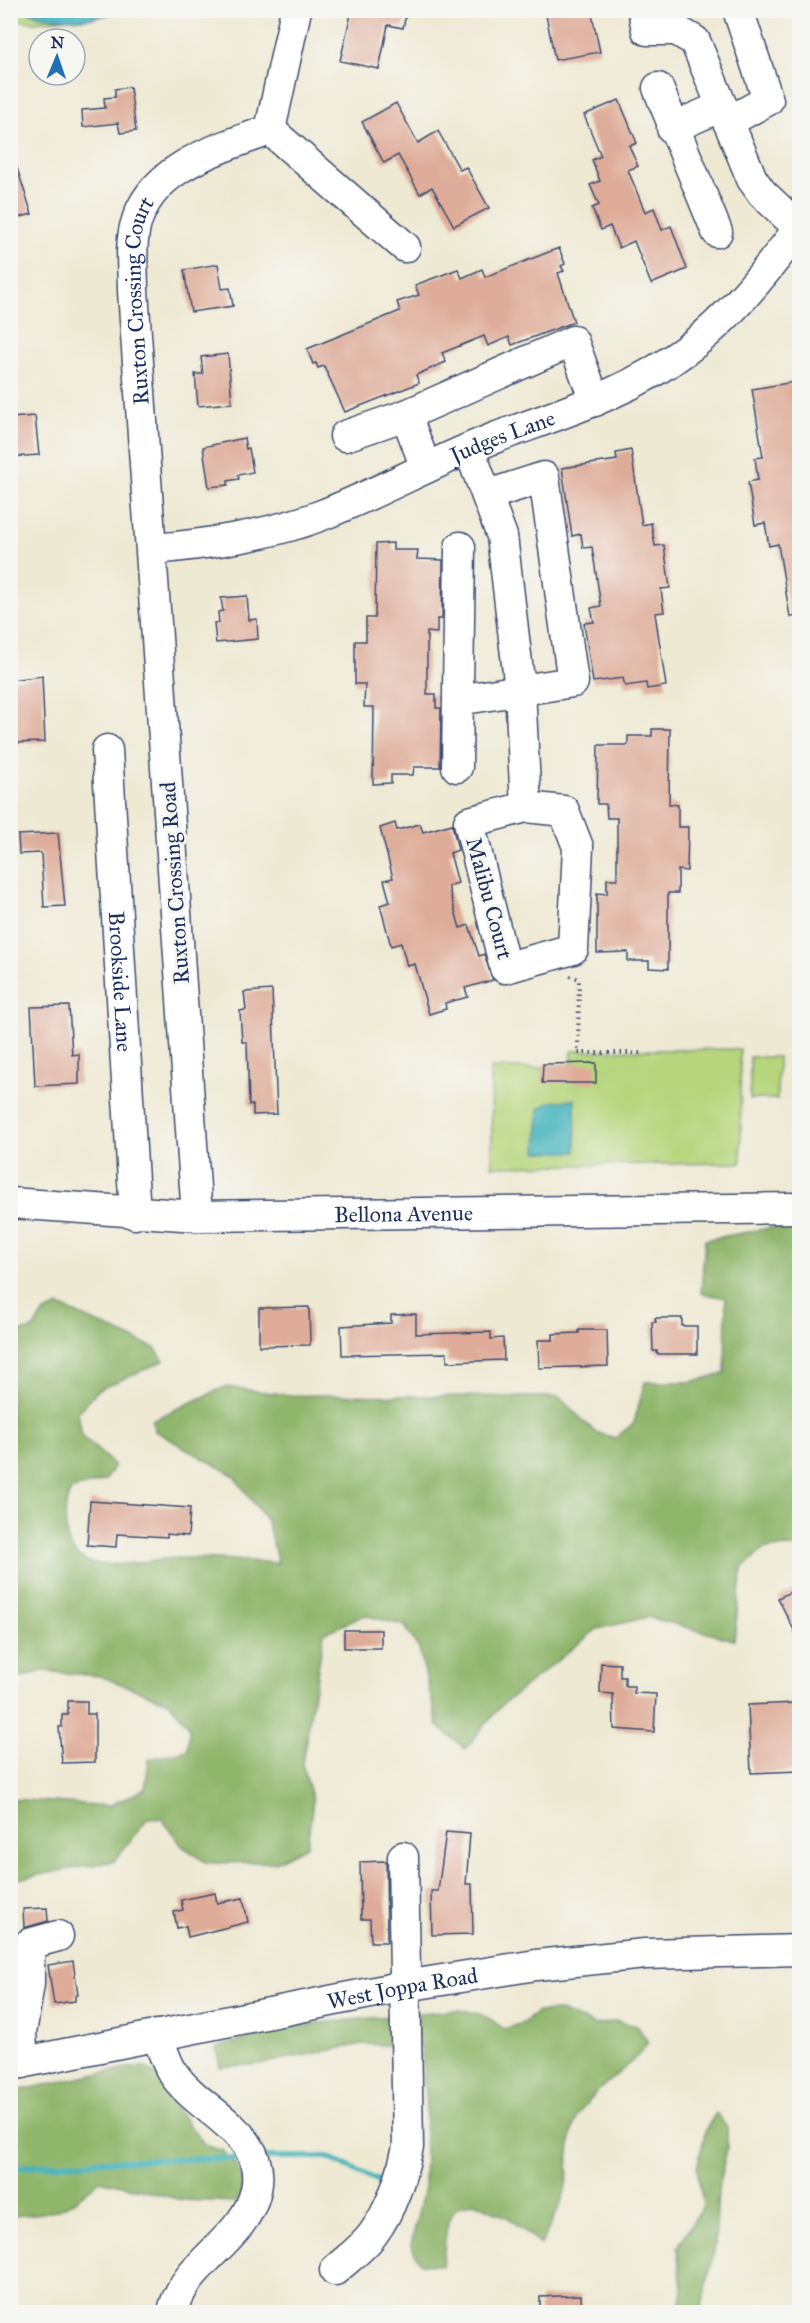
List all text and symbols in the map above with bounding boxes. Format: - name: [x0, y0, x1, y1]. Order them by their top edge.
- north arrow: [27, 27, 87, 87]
- text: N: [50, 33, 65, 52]
- street label: Ruxton Crossing Court: [119, 191, 160, 406]
- street label: Judges Lane: [444, 404, 559, 470]
- street label: Ruxton Crossing Road: [154, 781, 195, 985]
- street label: Malibu Court: [460, 834, 519, 962]
- street label: Brookside Lane: [103, 911, 138, 1053]
- street label: Bellona Avenue: [334, 1199, 473, 1228]
- street label: West Joppa Road: [325, 1962, 480, 2015]

